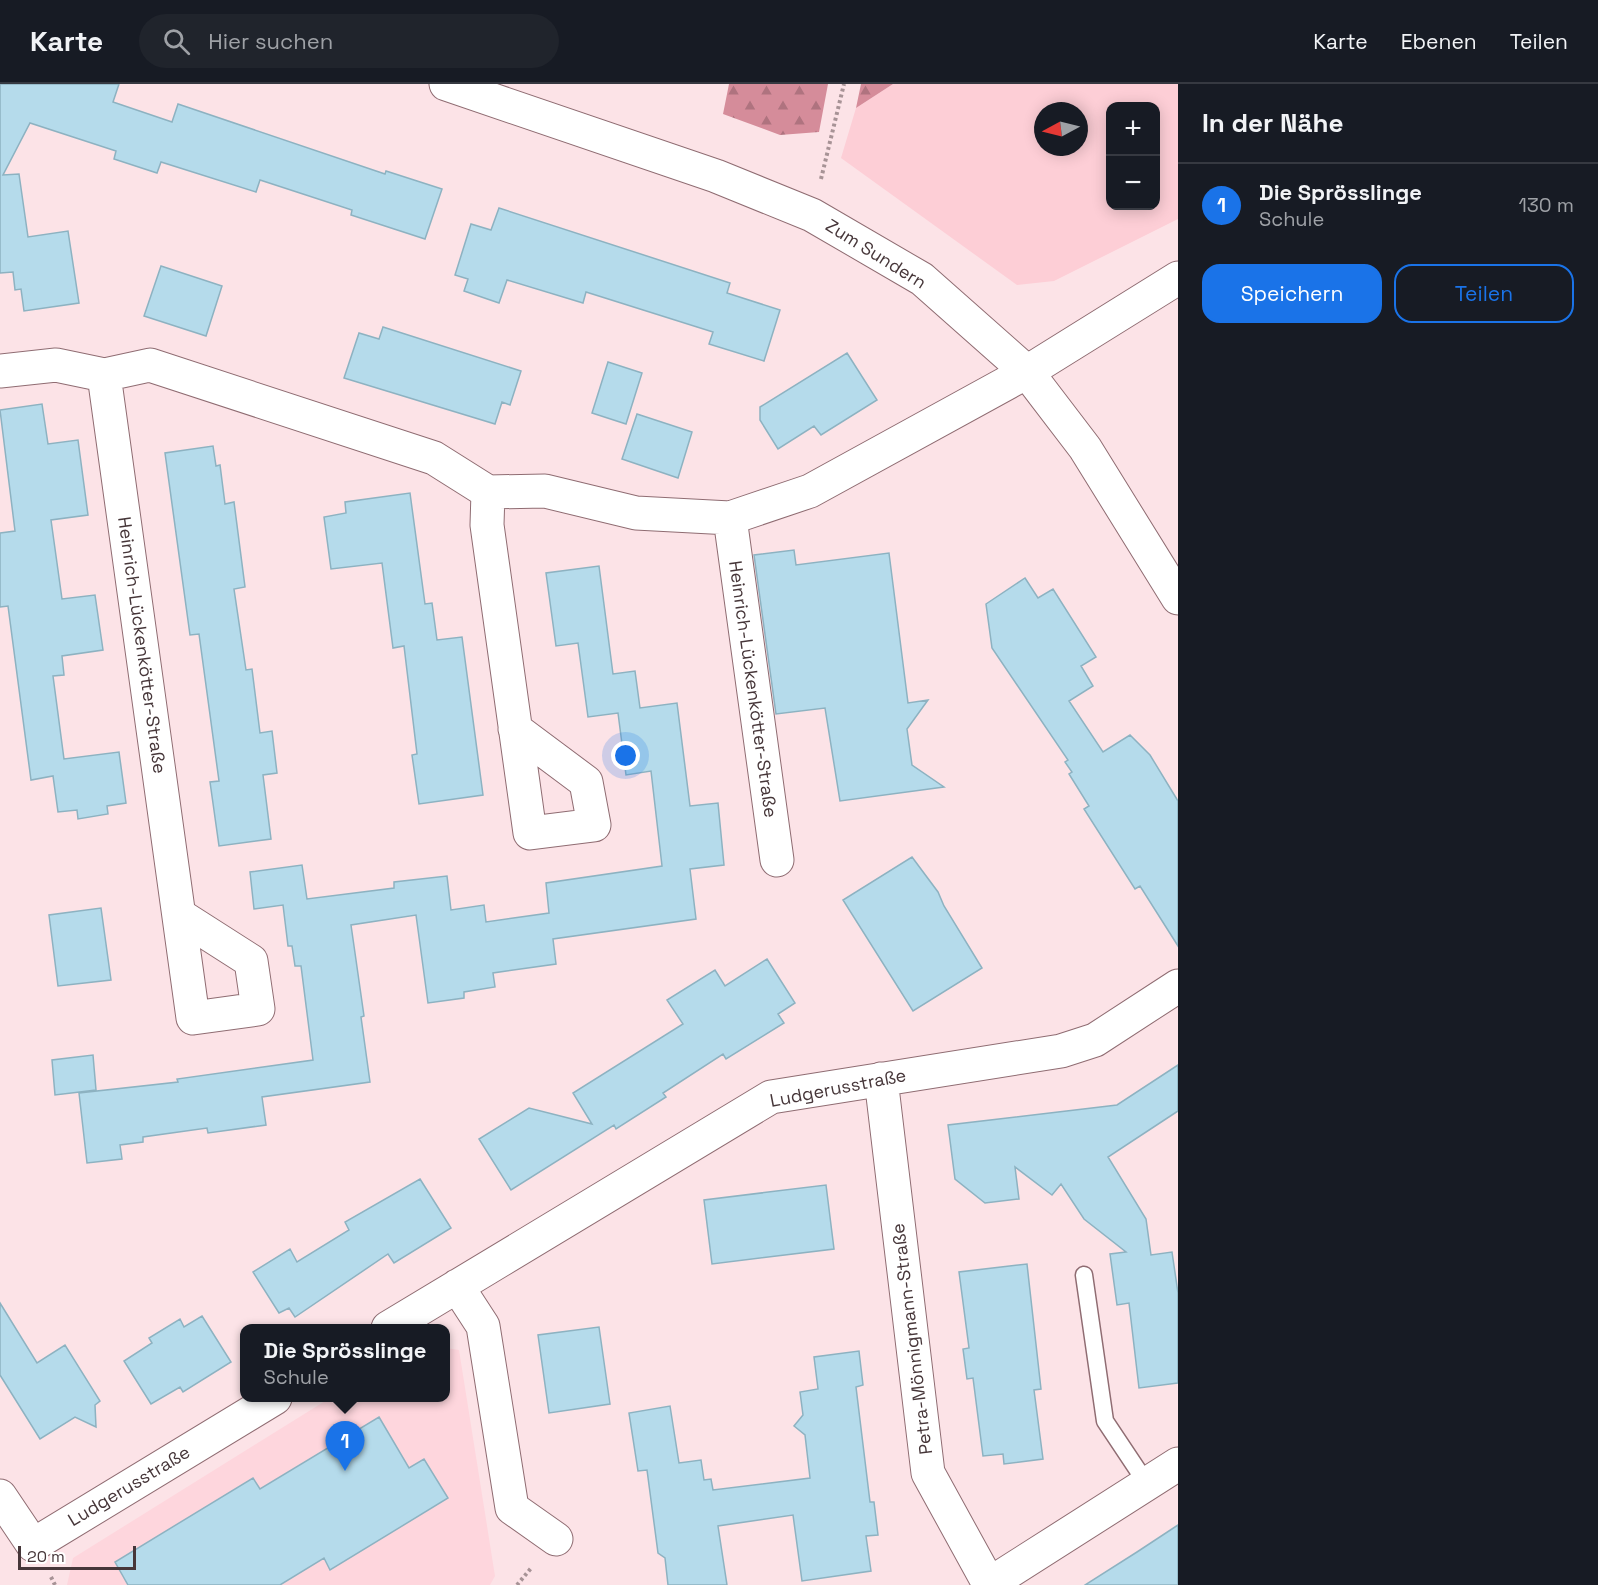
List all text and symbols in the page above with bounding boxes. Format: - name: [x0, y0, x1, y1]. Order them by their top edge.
- search box: [139, 14, 559, 68]
- text: Karte: [30, 23, 103, 59]
- icon: search: [160, 25, 193, 58]
- text: Hier suchen: [208, 27, 333, 55]
- text: Karte: [1313, 28, 1368, 55]
- text: Ebenen: [1401, 28, 1477, 55]
- text: Teilen: [1510, 28, 1568, 55]
- north arrow: [1034, 102, 1088, 156]
- map controls: [1106, 102, 1160, 210]
- button: +: [1106, 102, 1160, 156]
- text: In der Nähe: [1202, 106, 1343, 140]
- button: −: [1106, 156, 1160, 210]
- text: Die Sprösslinge: [1259, 178, 1422, 206]
- text: 1: [1217, 192, 1226, 218]
- text: 130 m: [1518, 192, 1574, 218]
- text: Schule: [1259, 206, 1324, 232]
- street label: Zum Sundern: [822, 213, 931, 294]
- button: Speichern: [1202, 264, 1382, 323]
- button: Teilen: [1394, 264, 1574, 323]
- street label: Heinrich-Lückenkötter-Straße: [113, 515, 172, 775]
- street label: Heinrich-Lückenkötter-Straße: [724, 559, 783, 819]
- your location: [611, 741, 640, 770]
- street label: Ludgerusstraße: [768, 1063, 908, 1112]
- street label: Petra-Mönnigmann-Straße: [886, 1222, 937, 1456]
- popup: [240, 1324, 450, 1402]
- text: Die Sprösslinge: [264, 1336, 426, 1364]
- text: Schule: [264, 1364, 329, 1390]
- pin: 1: [326, 1422, 364, 1471]
- street label: Ludgerusstraße: [64, 1440, 194, 1531]
- scale bar: [18, 1543, 136, 1570]
- text: 20 m: [27, 1546, 65, 1567]

